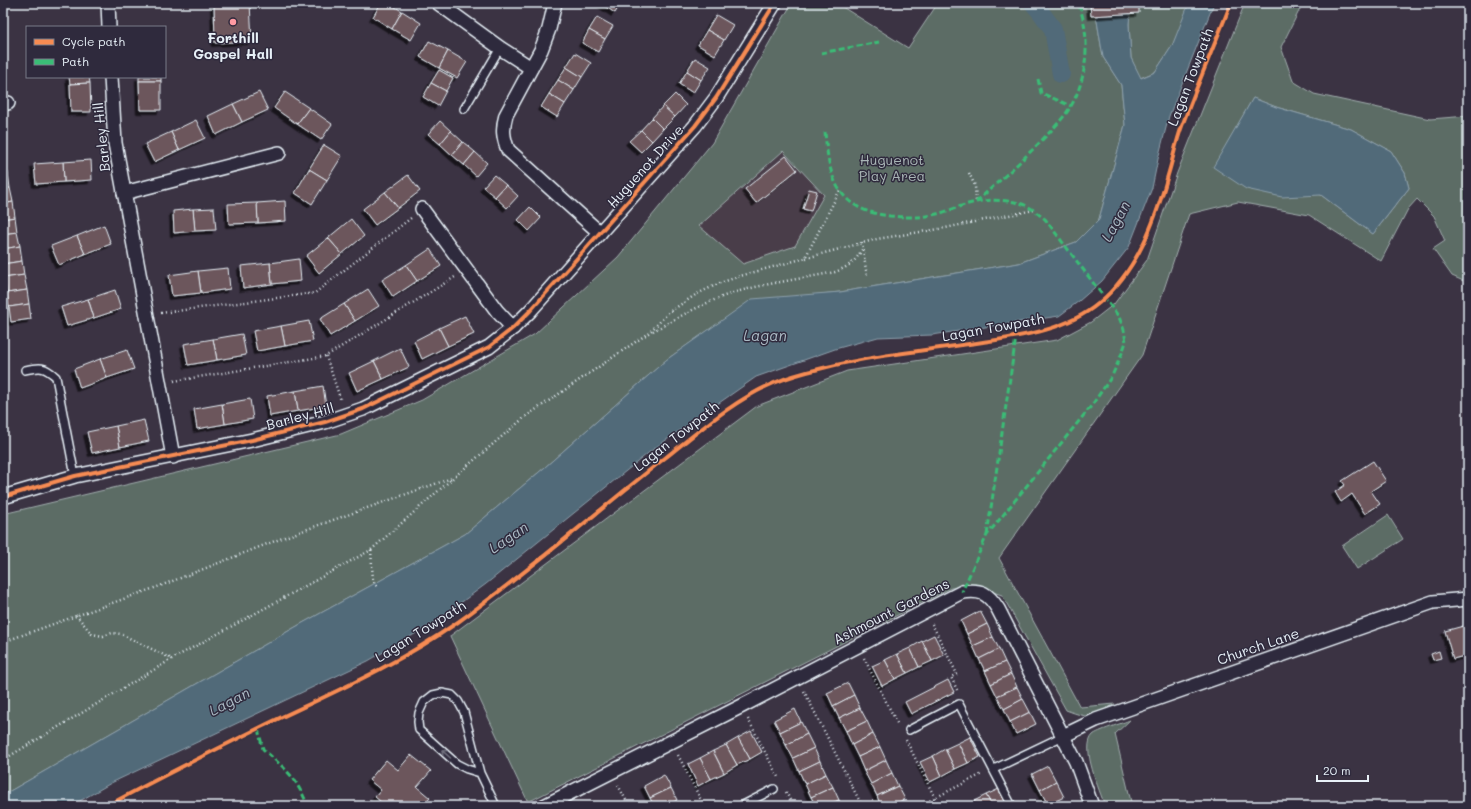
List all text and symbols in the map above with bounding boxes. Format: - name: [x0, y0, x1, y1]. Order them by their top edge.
- marker: Forthill Gospel Hall: [228, 17, 238, 27]
- street label: Lagan Towpath: [1163, 25, 1217, 129]
- legend: [26, 26, 166, 78]
- place label: Forthill Gospel Hall: [193, 28, 273, 63]
- text: Cycle path: [62, 33, 125, 49]
- text: Path: [62, 53, 89, 69]
- street label: Barley Hill: [88, 101, 114, 173]
- street label: Huguenot Drive: [603, 120, 687, 212]
- park label: Huguenot Play Area: [859, 150, 925, 185]
- water label: Lagan: [1096, 197, 1134, 245]
- street label: Lagan Towpath: [940, 309, 1046, 345]
- water label: Lagan: [743, 325, 787, 345]
- street label: Lagan Towpath: [629, 397, 723, 475]
- street label: Barley Hill: [264, 398, 336, 434]
- water label: Lagan: [484, 517, 532, 557]
- street label: Ashmount Gardens: [830, 573, 952, 649]
- street label: Lagan Towpath: [371, 595, 469, 666]
- street label: Church Lane: [1214, 623, 1302, 669]
- water label: Lagan: [205, 682, 253, 720]
- one-way arrow: [441, 750, 451, 759]
- scale bar: [1317, 757, 1368, 783]
- text: 20 m: [1323, 762, 1351, 778]

